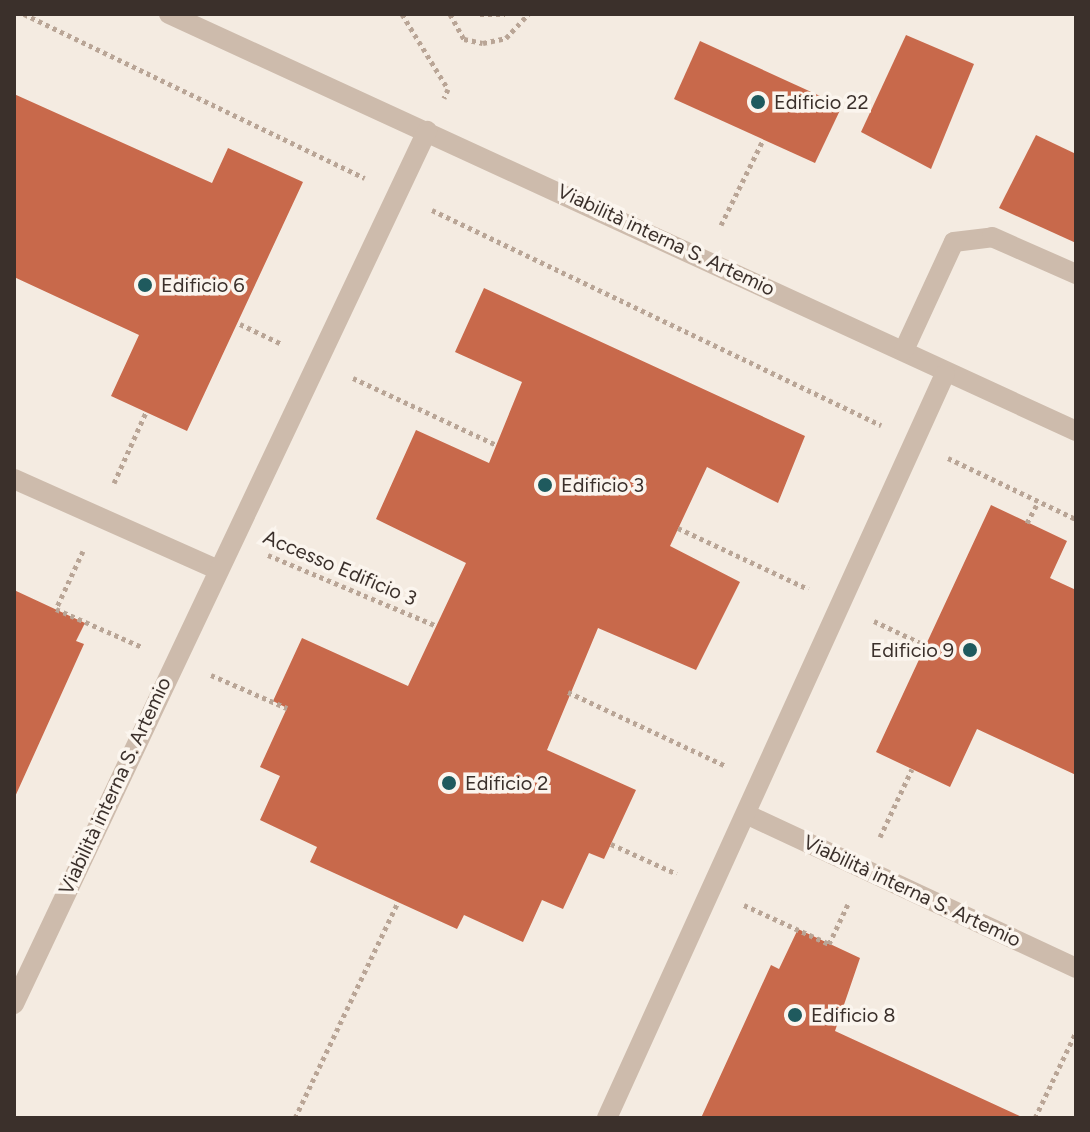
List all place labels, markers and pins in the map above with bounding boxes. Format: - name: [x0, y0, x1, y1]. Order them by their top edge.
- place label: Edificio 22: [774, 90, 869, 114]
- marker: Edificio 22: [749, 93, 767, 111]
- place label: Edificio 6: [161, 273, 245, 297]
- marker: Edificio 6: [136, 276, 154, 294]
- place label: Edificio 3: [561, 473, 644, 497]
- marker: Edificio 3: [536, 476, 554, 494]
- place label: Edificio 9: [870, 638, 954, 662]
- marker: Edificio 9: [961, 641, 979, 659]
- place label: Edificio 2: [465, 771, 548, 795]
- marker: Edificio 2: [440, 774, 458, 792]
- place label: Edificio 8: [811, 1003, 895, 1027]
- marker: Edificio 8: [786, 1006, 804, 1024]

